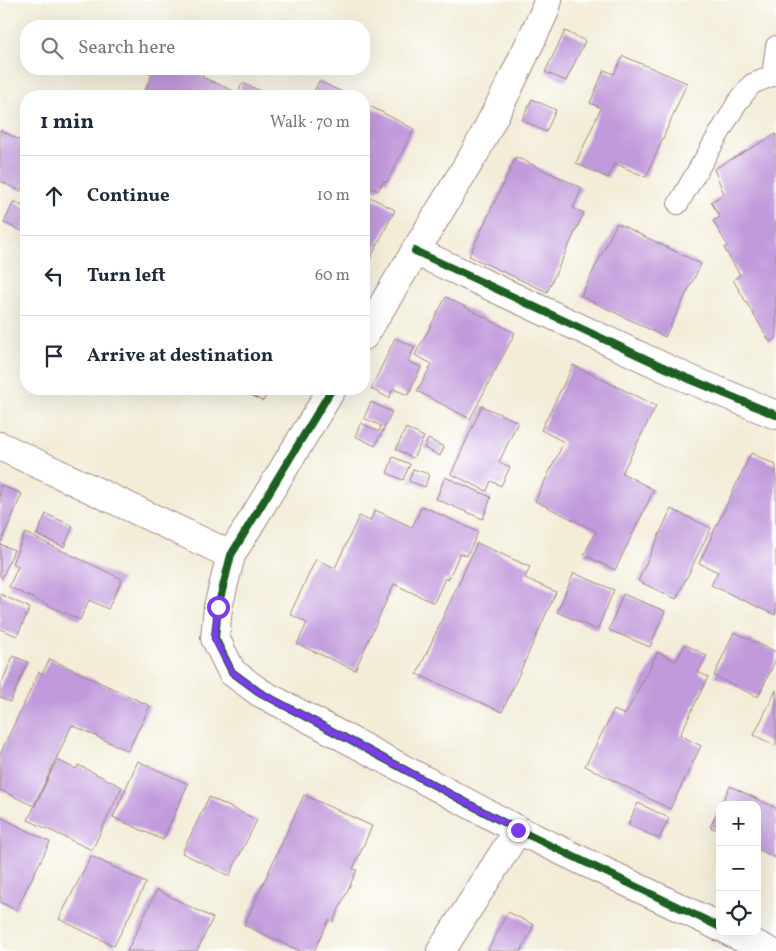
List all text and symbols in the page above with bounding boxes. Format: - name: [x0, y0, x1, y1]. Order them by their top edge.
- search box: [20, 20, 370, 75]
- icon: search: [38, 34, 66, 62]
- text: Search here: [78, 35, 175, 61]
- text: 1 min: [40, 108, 94, 137]
- text: Walk · 70 m: [270, 112, 350, 134]
- icon: ahead: [40, 182, 68, 210]
- text: Continue: [87, 183, 170, 209]
- text: 10 m: [317, 185, 350, 207]
- icon: left: [40, 262, 68, 290]
- text: Turn left: [87, 263, 166, 289]
- text: 60 m: [315, 265, 350, 287]
- icon: arrive: [40, 342, 68, 370]
- text: Arrive at destination: [87, 343, 273, 369]
- route start: [207, 596, 230, 619]
- map controls: [716, 801, 761, 936]
- button: +: [716, 801, 761, 846]
- route end: [507, 819, 530, 842]
- button: −: [716, 846, 761, 891]
- button: locate: [716, 891, 761, 936]

